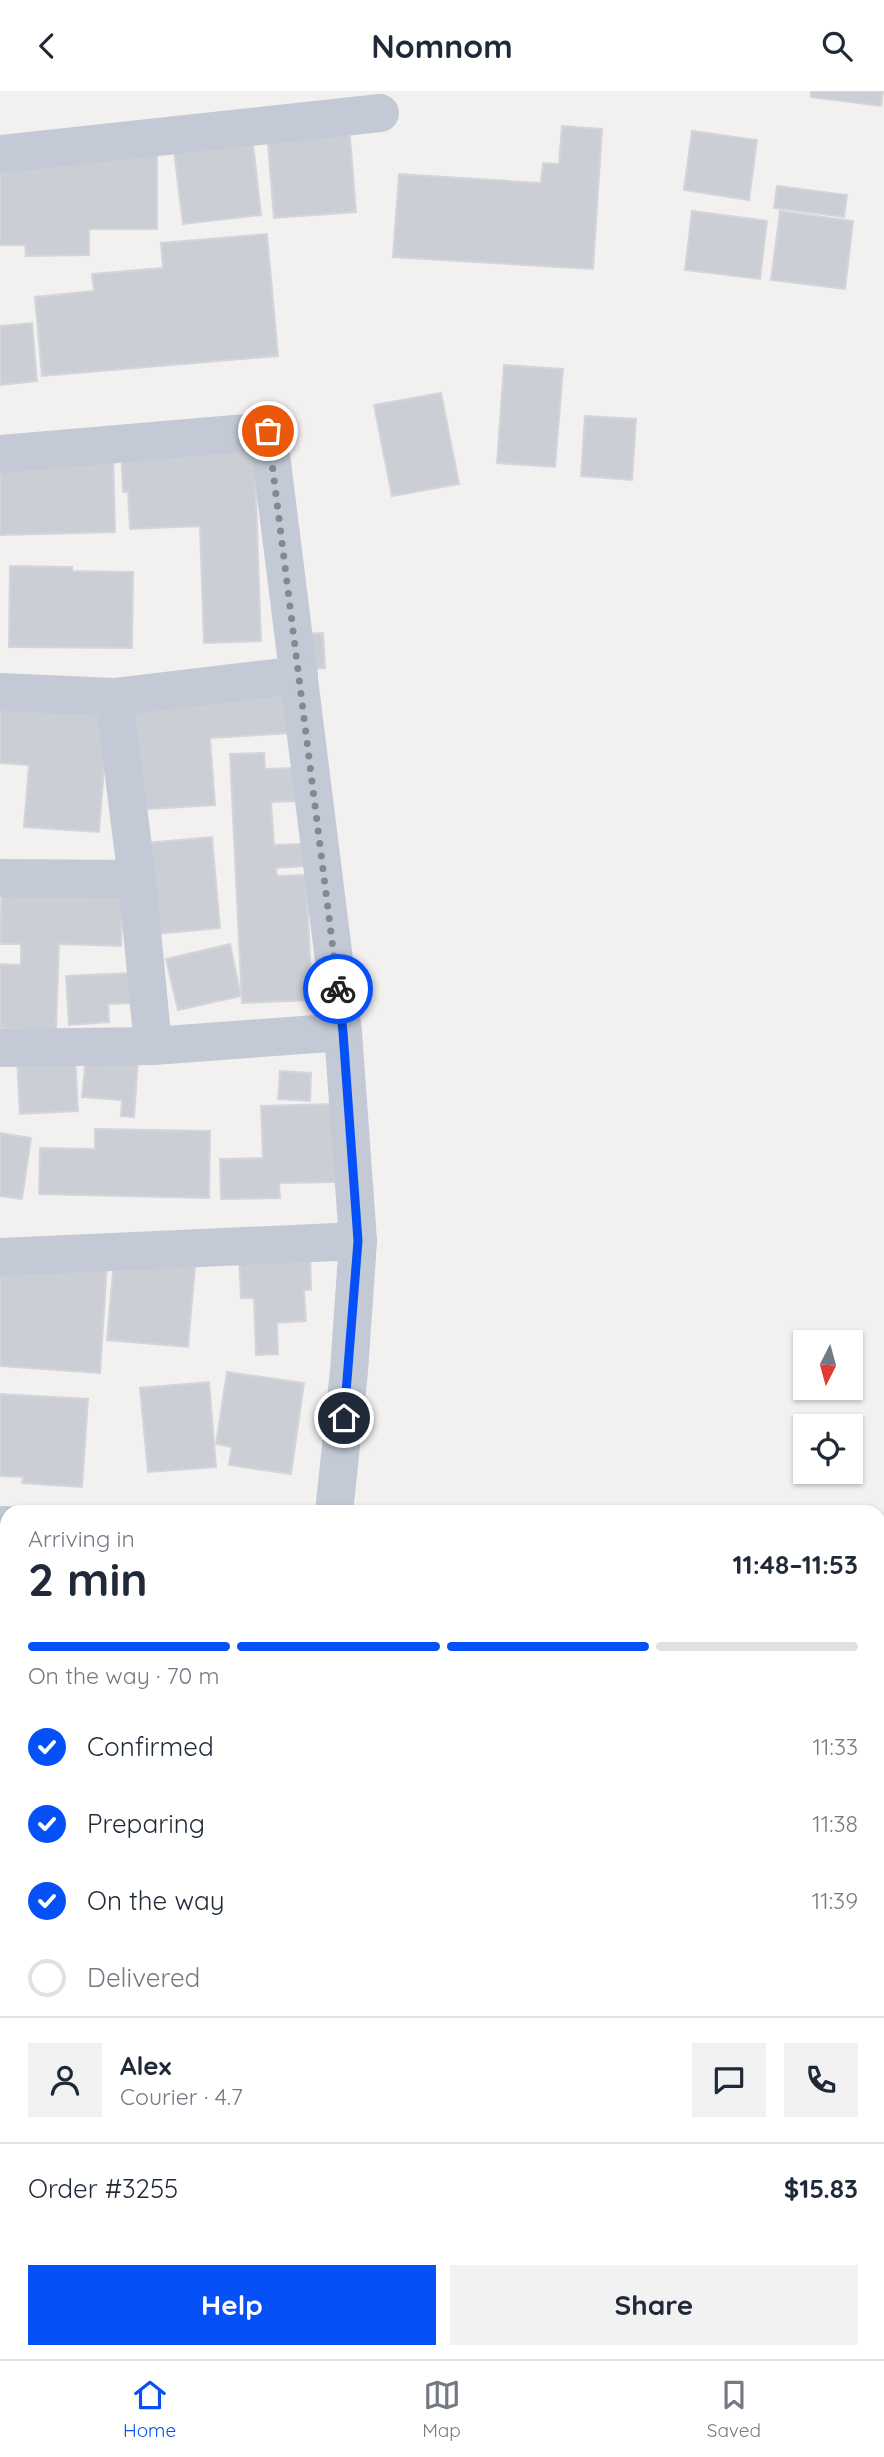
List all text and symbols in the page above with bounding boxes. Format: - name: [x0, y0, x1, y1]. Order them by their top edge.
- text: Nomnom: [371, 26, 513, 66]
- icon: back: [28, 27, 66, 65]
- icon: search: [818, 27, 856, 65]
- pin: [238, 401, 298, 461]
- icon: bag: [249, 412, 287, 450]
- courier: [303, 954, 373, 1024]
- icon: bike: [319, 970, 357, 1008]
- north arrow: [793, 1330, 863, 1400]
- map controls: [793, 1330, 863, 1484]
- pin: [314, 1388, 374, 1448]
- icon: home: [325, 1399, 363, 1437]
- button: locate: [793, 1414, 863, 1484]
- text: Arriving in: [28, 1524, 135, 1553]
- text: 11:48–11:53: [732, 1548, 858, 1581]
- text: 2 min: [28, 1550, 148, 1608]
- text: On the way · 70 m: [28, 1661, 220, 1690]
- icon: check: [28, 1728, 66, 1766]
- text: Confirmed: [87, 1730, 214, 1763]
- text: 11:33: [813, 1732, 858, 1761]
- icon: check: [28, 1805, 66, 1843]
- text: Preparing: [87, 1807, 205, 1840]
- text: 11:38: [812, 1809, 858, 1838]
- icon: check: [28, 1882, 66, 1920]
- text: On the way: [87, 1884, 225, 1917]
- text: 11:39: [812, 1886, 858, 1915]
- text: Delivered: [87, 1961, 200, 1994]
- button: person: [28, 2043, 102, 2117]
- button: chat: [692, 2043, 766, 2117]
- button: phone: [784, 2043, 858, 2117]
- text: Alex: [120, 2049, 171, 2082]
- text: Courier · 4.7: [120, 2082, 243, 2111]
- text: Order #3255: [28, 2172, 178, 2205]
- text: $15.83: [784, 2172, 858, 2205]
- button: Help: [28, 2265, 436, 2345]
- button: Share: [450, 2265, 858, 2345]
- tab: Home: [123, 2376, 176, 2442]
- tab: Map: [422, 2376, 461, 2442]
- tab: Saved: [707, 2376, 761, 2442]

